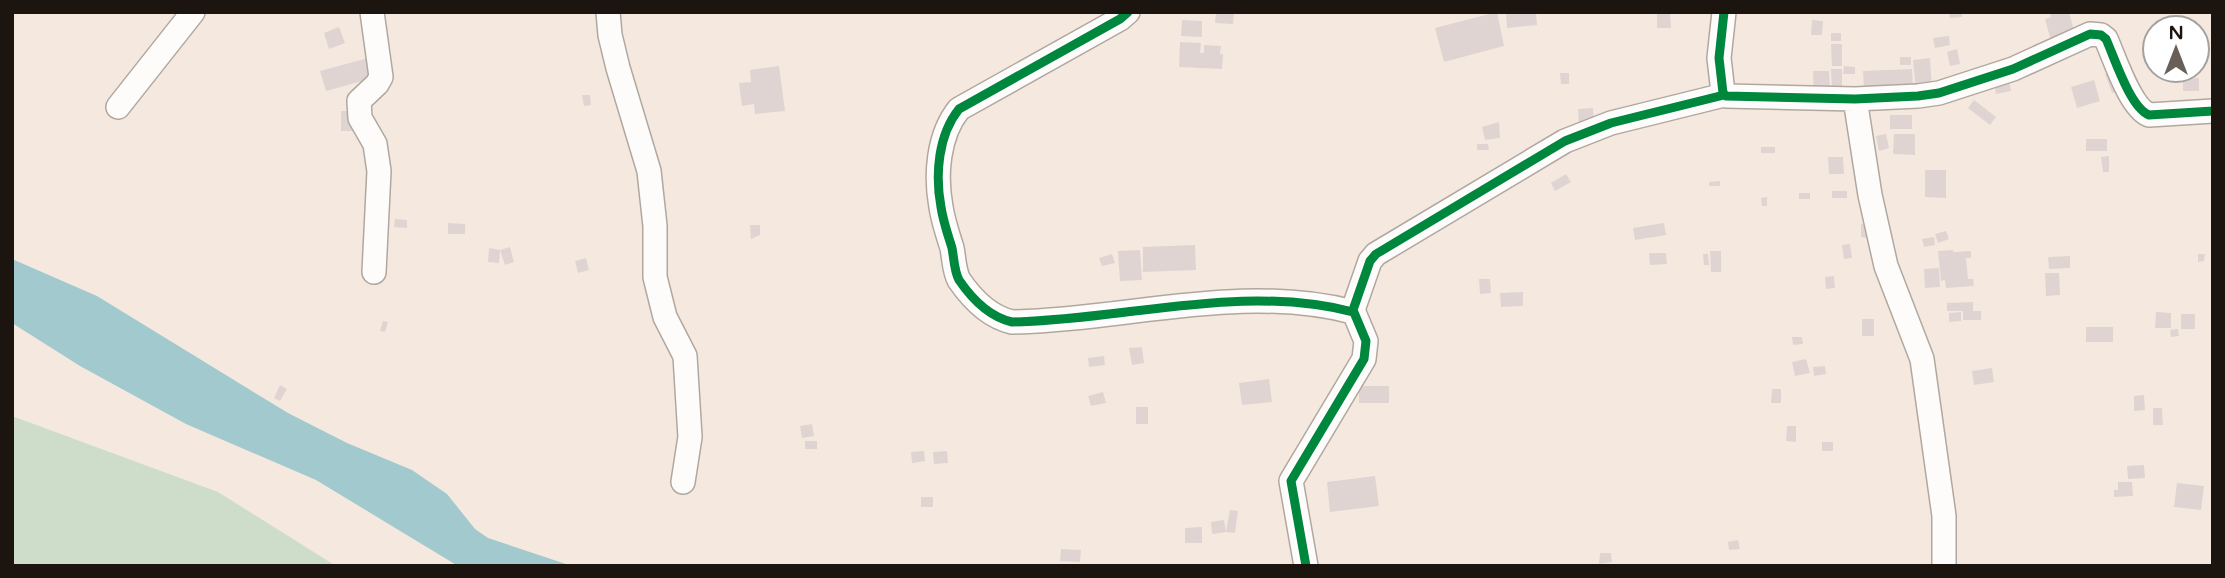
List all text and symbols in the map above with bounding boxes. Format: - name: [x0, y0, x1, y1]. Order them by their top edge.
- north arrow: [2141, 14, 2211, 84]
- text: N: [2168, 22, 2184, 44]

